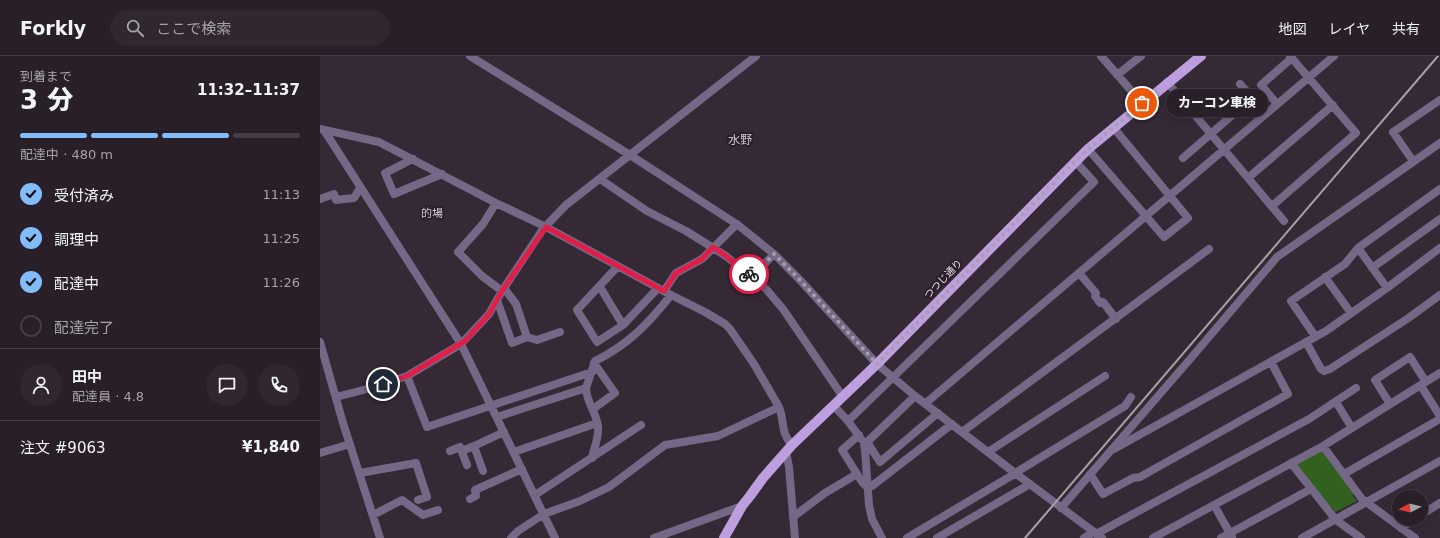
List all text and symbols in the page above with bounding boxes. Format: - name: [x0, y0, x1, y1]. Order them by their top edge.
- search box: [110, 10, 390, 46]
- text: Forkly: [20, 17, 86, 39]
- icon: search: [124, 17, 146, 39]
- text: ここで検索: [156, 20, 231, 38]
- text: 地図: [1278, 21, 1306, 37]
- text: レイヤ: [1328, 21, 1370, 37]
- text: 共有: [1392, 21, 1420, 37]
- text: 到着まで: [20, 69, 72, 84]
- text: 11:32–11:37: [197, 81, 300, 99]
- text: 3 分: [20, 85, 73, 115]
- pin: [1125, 86, 1159, 120]
- callout: カーコン車検: [1166, 89, 1268, 117]
- icon: bag: [1131, 92, 1153, 114]
- text: カーコン車検: [1178, 95, 1256, 110]
- district label: 水野: [728, 133, 752, 147]
- text: 配達中 · 480 m: [20, 147, 113, 162]
- icon: check: [20, 183, 42, 205]
- text: 受付済み: [54, 187, 114, 205]
- text: 11:13: [263, 187, 300, 202]
- district label: 的場: [421, 207, 443, 220]
- icon: check: [20, 227, 42, 249]
- text: 調理中: [54, 231, 99, 249]
- text: 11:25: [263, 231, 300, 246]
- courier: [729, 254, 769, 294]
- street label: つつじ通り: [922, 257, 964, 301]
- icon: bike: [738, 263, 760, 285]
- icon: check: [20, 271, 42, 293]
- text: 配達中: [54, 275, 99, 293]
- text: 11:26: [263, 275, 300, 290]
- text: 配達完了: [54, 319, 114, 337]
- button: person: [20, 364, 62, 406]
- button: chat: [206, 364, 248, 406]
- button: phone: [258, 364, 300, 406]
- pin: [366, 367, 400, 401]
- text: 田中: [72, 368, 102, 386]
- icon: home: [372, 373, 394, 395]
- text: 配達員 · 4.8: [72, 389, 144, 404]
- text: ¥1,840: [242, 438, 300, 456]
- text: 注文 #9063: [20, 439, 106, 457]
- north arrow: [1392, 490, 1428, 526]
- map controls: [1392, 490, 1428, 526]

